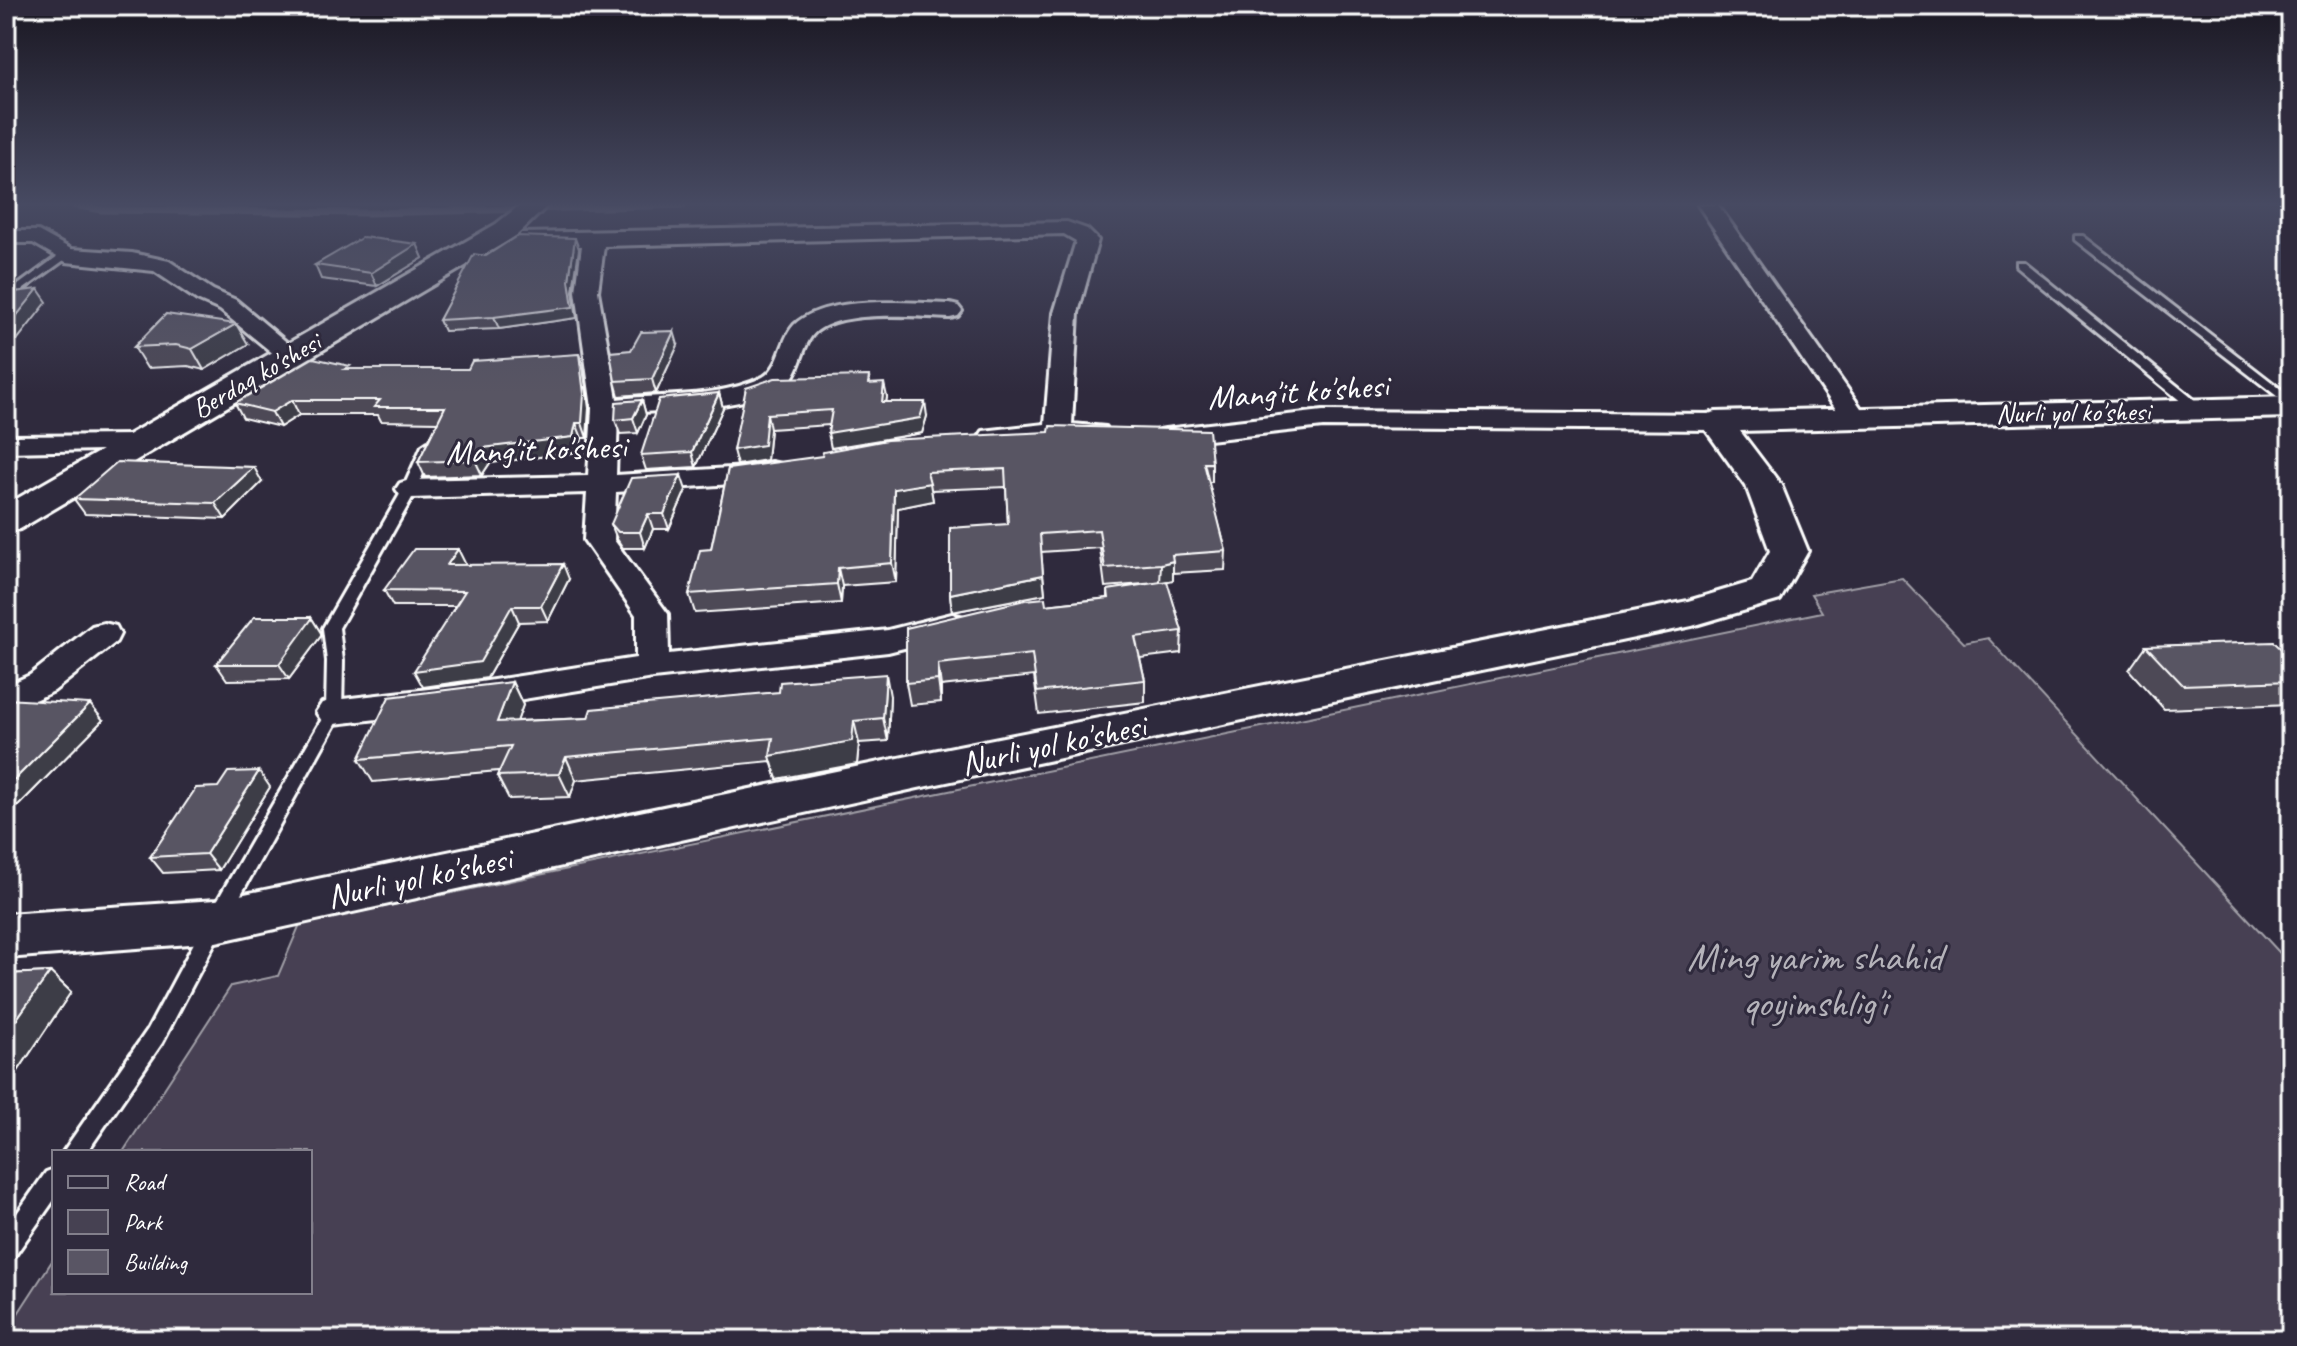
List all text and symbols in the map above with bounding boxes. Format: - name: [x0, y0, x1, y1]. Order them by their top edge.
- street label: Berdaq ko'shesi: [185, 322, 330, 426]
- street label: Mang'it ko'shesi: [1206, 363, 1393, 419]
- street label: Nurli yol ko'shesi: [1995, 393, 2154, 431]
- street label: Mang'it ko'shesi: [445, 424, 631, 474]
- street label: Nurli yol ko'shesi: [957, 703, 1153, 785]
- street label: Nurli yol ko'shesi: [323, 836, 519, 918]
- park label: Ming yarim shahid qoyimshlig'i: [1687, 932, 1948, 1028]
- legend: [52, 1150, 312, 1294]
- text: Road: [124, 1167, 168, 1197]
- text: Park: [124, 1207, 164, 1237]
- text: Building: [124, 1247, 189, 1277]

